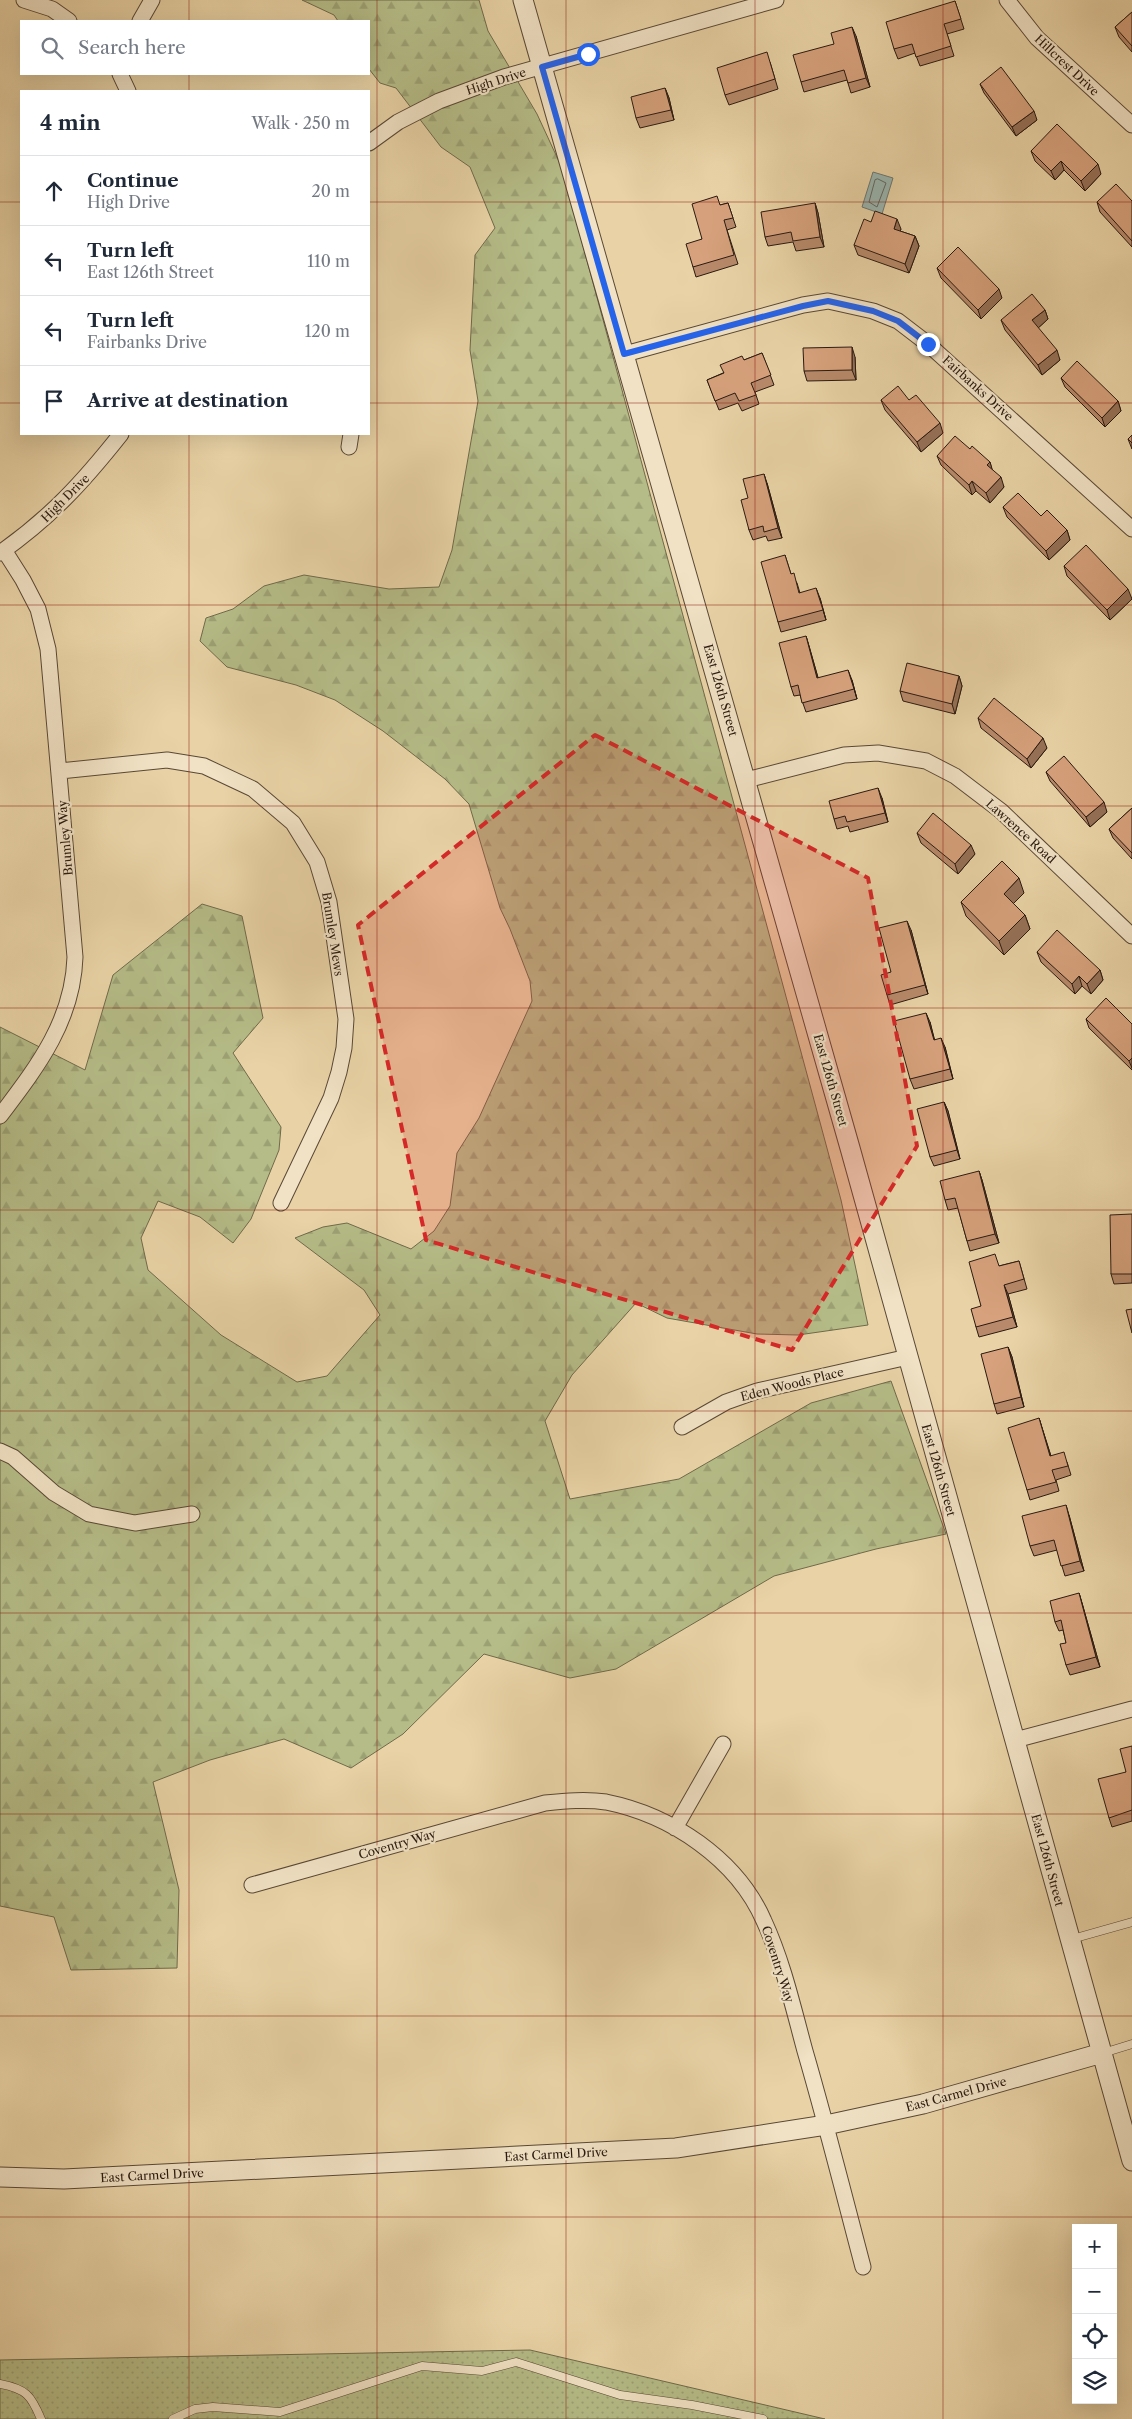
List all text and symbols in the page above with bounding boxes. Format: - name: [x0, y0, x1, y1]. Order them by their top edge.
- search box: [20, 20, 370, 75]
- street label: Hillcrest Drive: [1032, 31, 1103, 99]
- icon: search: [38, 34, 66, 62]
- text: Search here: [78, 36, 186, 59]
- route start: [577, 43, 600, 66]
- street label: High Drive: [464, 64, 528, 98]
- text: 4 min: [40, 110, 101, 135]
- text: Walk · 250 m: [252, 113, 350, 133]
- text: Continue: [87, 169, 179, 192]
- icon: ahead: [40, 177, 68, 205]
- text: 20 m: [311, 181, 350, 201]
- text: High Drive: [87, 192, 170, 212]
- text: Turn left: [87, 239, 174, 262]
- icon: left: [40, 247, 68, 275]
- text: 110 m: [307, 251, 350, 271]
- text: East 126th Street: [87, 262, 214, 282]
- text: Turn left: [87, 309, 174, 332]
- icon: left: [40, 317, 68, 345]
- text: 120 m: [305, 321, 350, 341]
- text: Fairbanks Drive: [87, 332, 207, 352]
- route end: [917, 333, 940, 356]
- street label: Fairbanks Drive: [940, 352, 1017, 424]
- icon: arrive: [40, 387, 68, 415]
- text: Arrive at destination: [87, 389, 288, 412]
- street label: High Drive: [38, 471, 92, 525]
- street label: East 126th Street: [701, 642, 742, 739]
- street label: Lawrence Road: [983, 796, 1060, 867]
- street label: Brumley Way: [54, 799, 76, 876]
- street label: Brumley Mews: [319, 891, 347, 977]
- street label: East 126th Street: [811, 1032, 852, 1129]
- street label: Eden Woods Place: [739, 1364, 845, 1404]
- street label: East 126th Street: [919, 1422, 960, 1519]
- street label: East 126th Street: [1028, 1812, 1068, 1909]
- street label: Coventry Way: [357, 1826, 438, 1862]
- street label: Coventry Way: [759, 1924, 798, 2005]
- street label: East Carmel Drive: [904, 2073, 1008, 2115]
- street label: East Carmel Drive: [504, 2144, 608, 2164]
- street label: East Carmel Drive: [100, 2165, 204, 2185]
- map controls: [1072, 2224, 1117, 2404]
- button: +: [1072, 2224, 1117, 2269]
- button: −: [1072, 2269, 1117, 2314]
- button: locate: [1072, 2314, 1117, 2359]
- button: layers: [1072, 2359, 1117, 2404]

